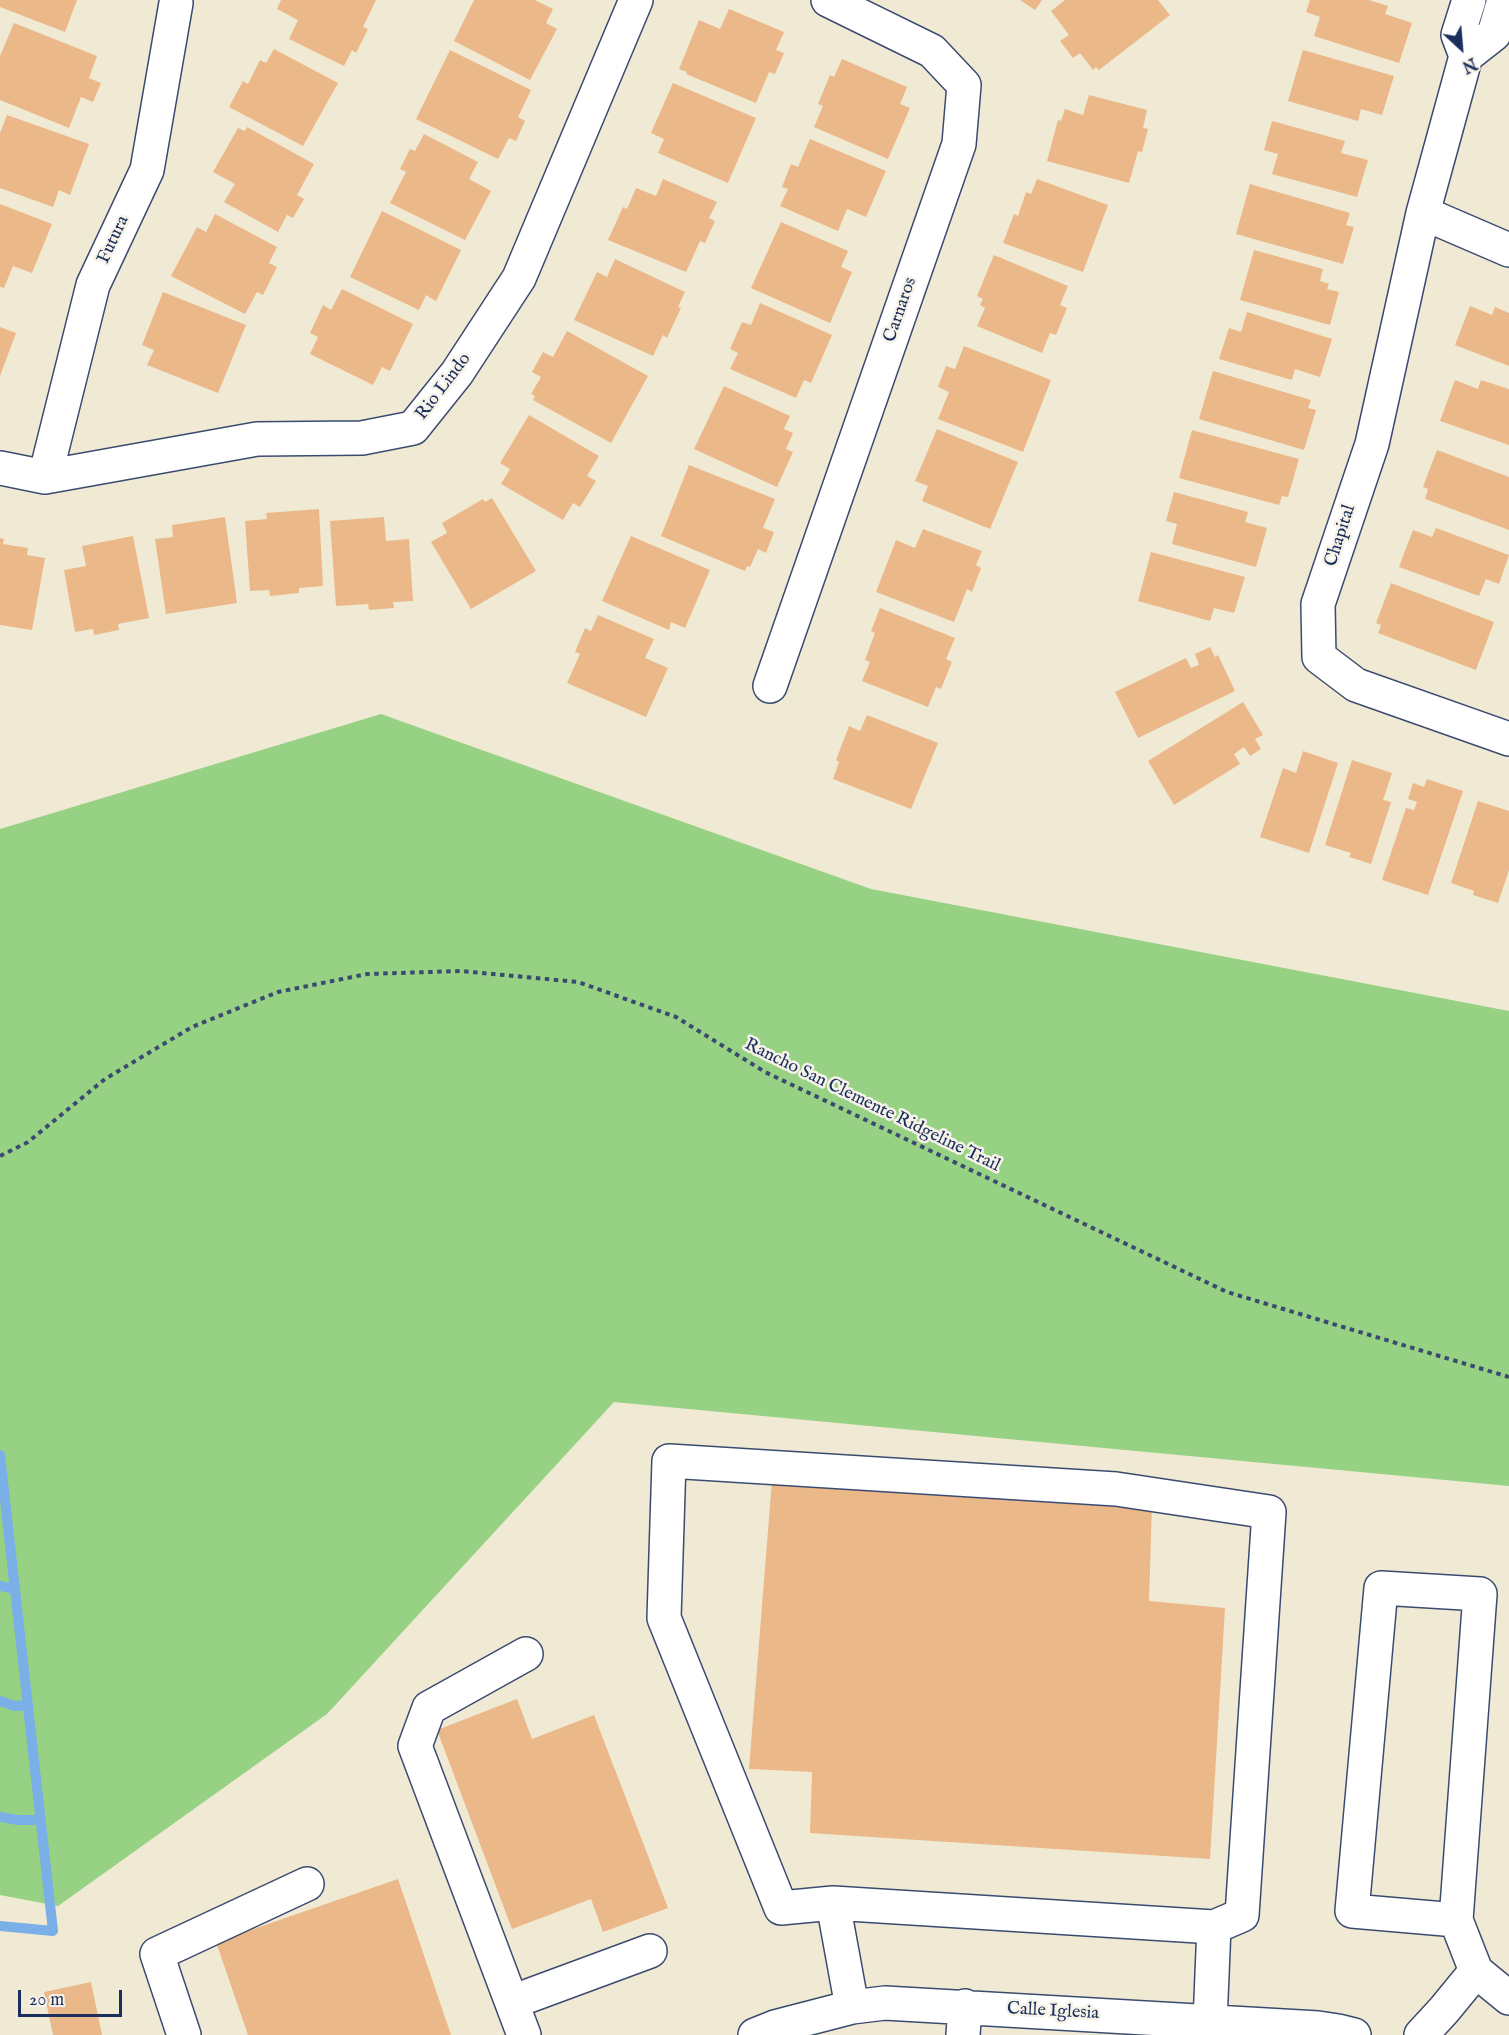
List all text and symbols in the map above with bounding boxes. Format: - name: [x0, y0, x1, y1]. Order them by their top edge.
- north arrow: [1431, 18, 1491, 78]
- text: N: [1458, 52, 1479, 76]
- street label: Futura: [94, 213, 134, 267]
- street label: Carnaros: [880, 275, 922, 345]
- street label: Rio Lindo: [412, 349, 476, 425]
- street label: Chapital: [1321, 502, 1361, 570]
- street label: Rancho San Clemente Ridgeline Trail: [741, 1035, 1003, 1177]
- scale bar: [21, 1978, 124, 2016]
- text: 20 m: [29, 1989, 64, 2012]
- street label: Calle Iglesia: [1006, 1999, 1100, 2025]

